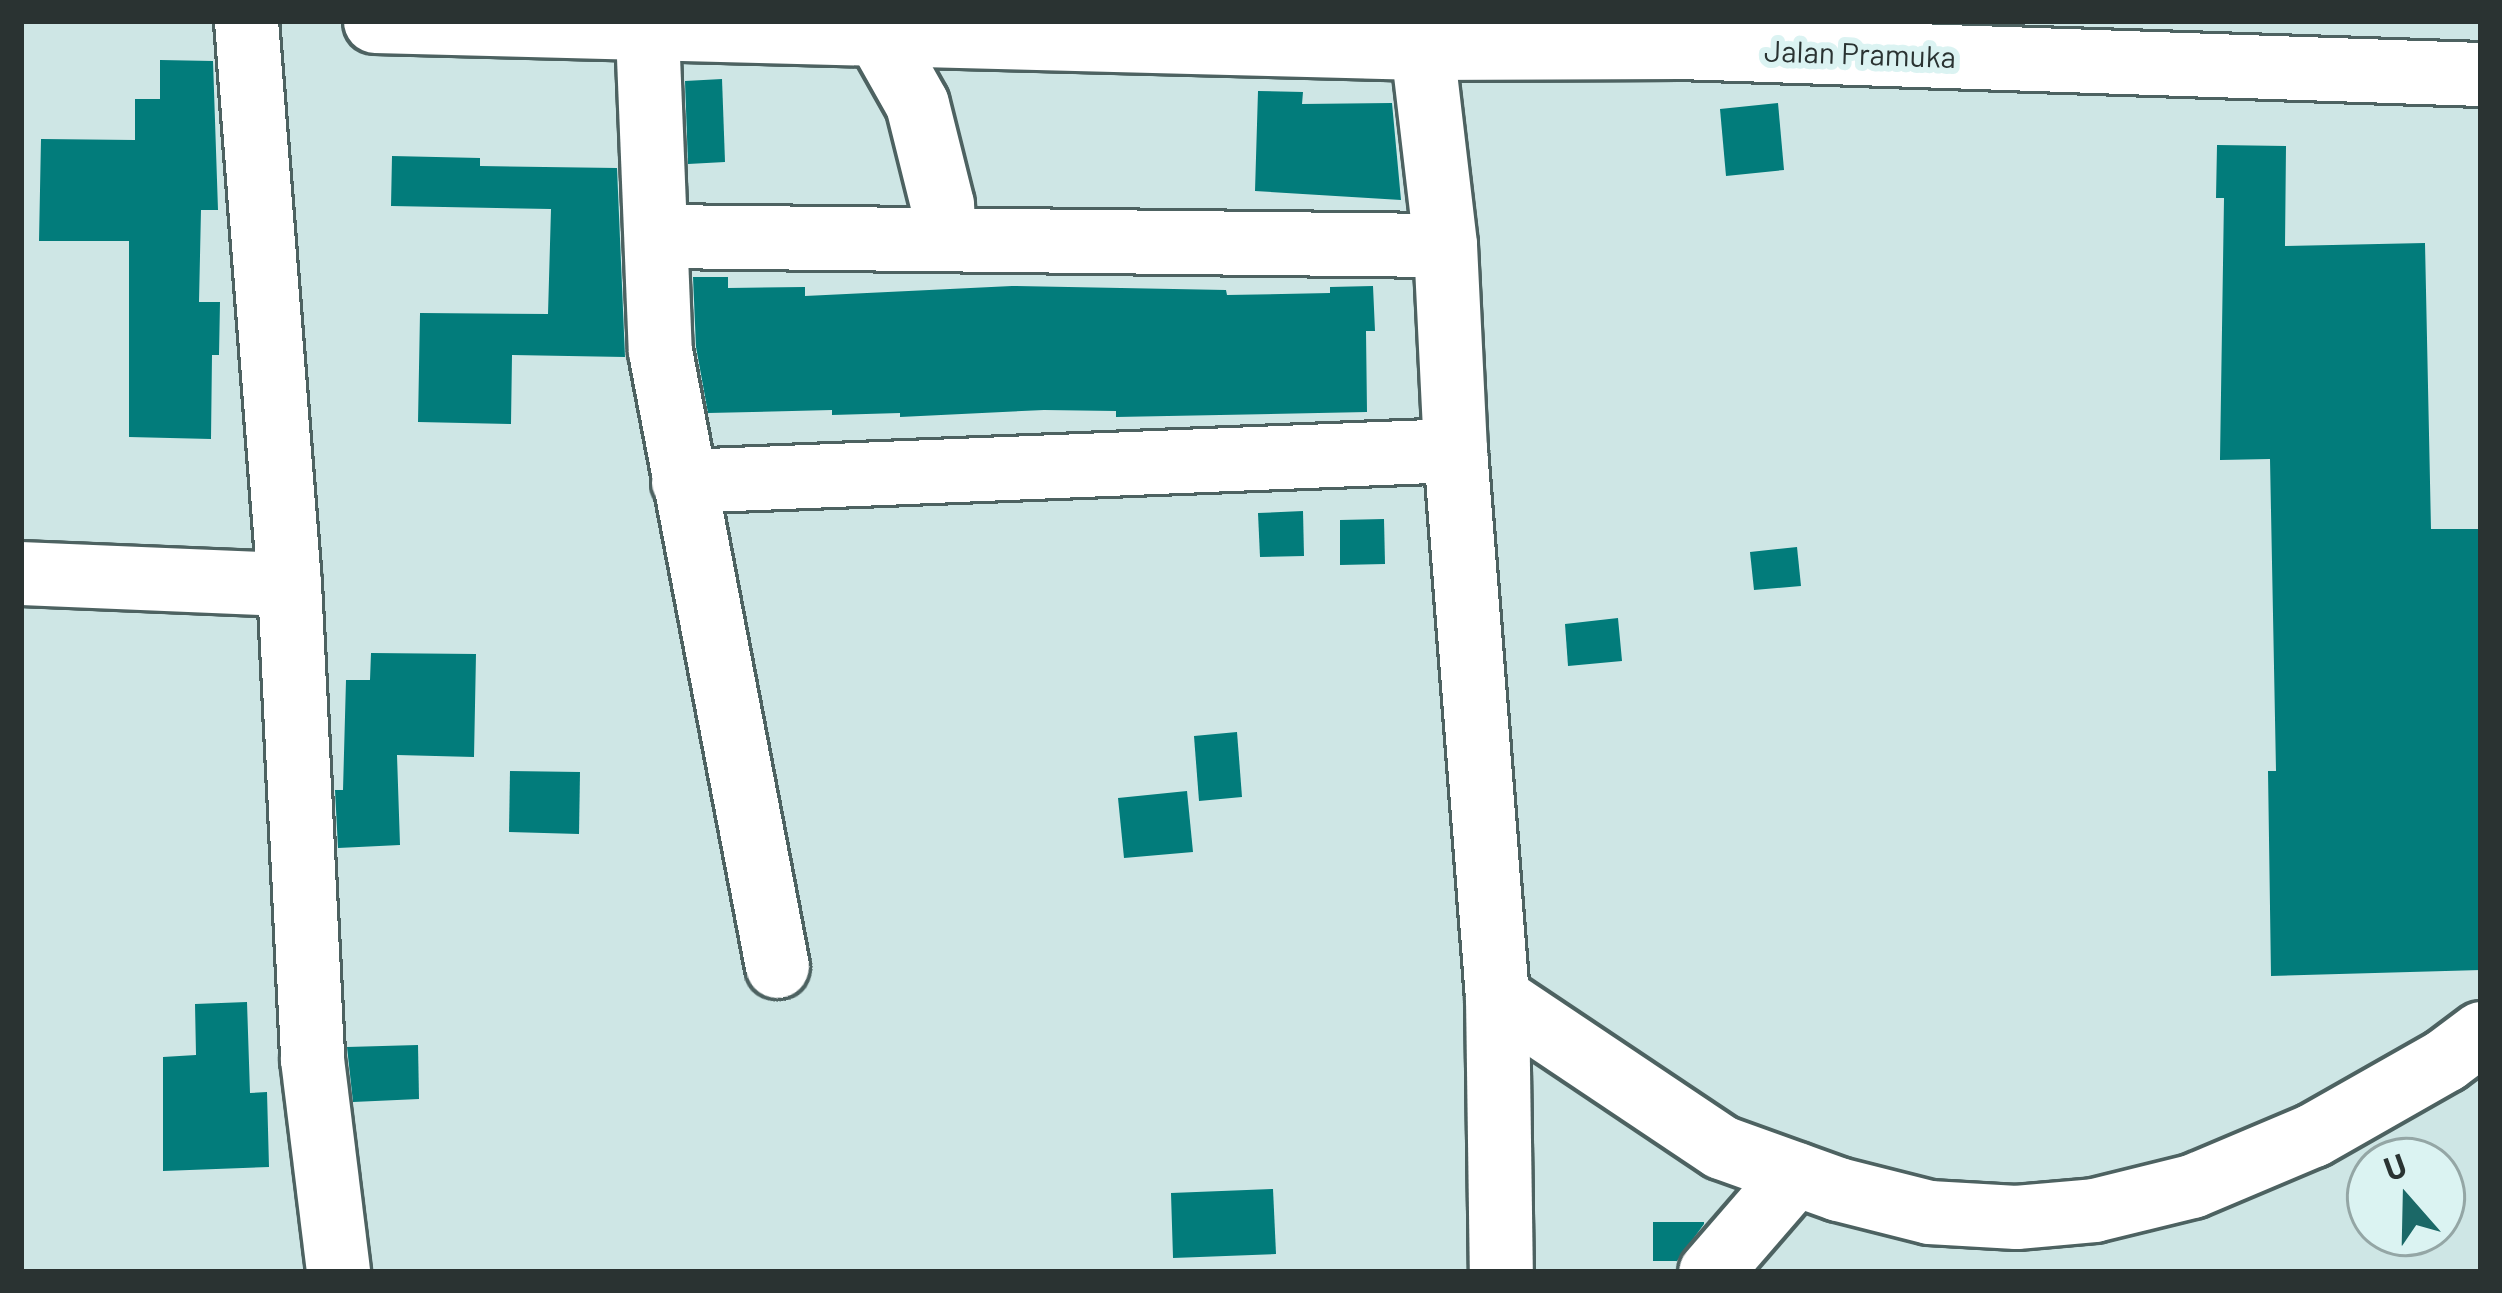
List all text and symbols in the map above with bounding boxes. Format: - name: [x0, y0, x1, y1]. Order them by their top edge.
- street label: Jalan Pramuka: [1763, 32, 1957, 74]
- north arrow: [2346, 1137, 2466, 1257]
- text: U: [2378, 1144, 2411, 1188]

